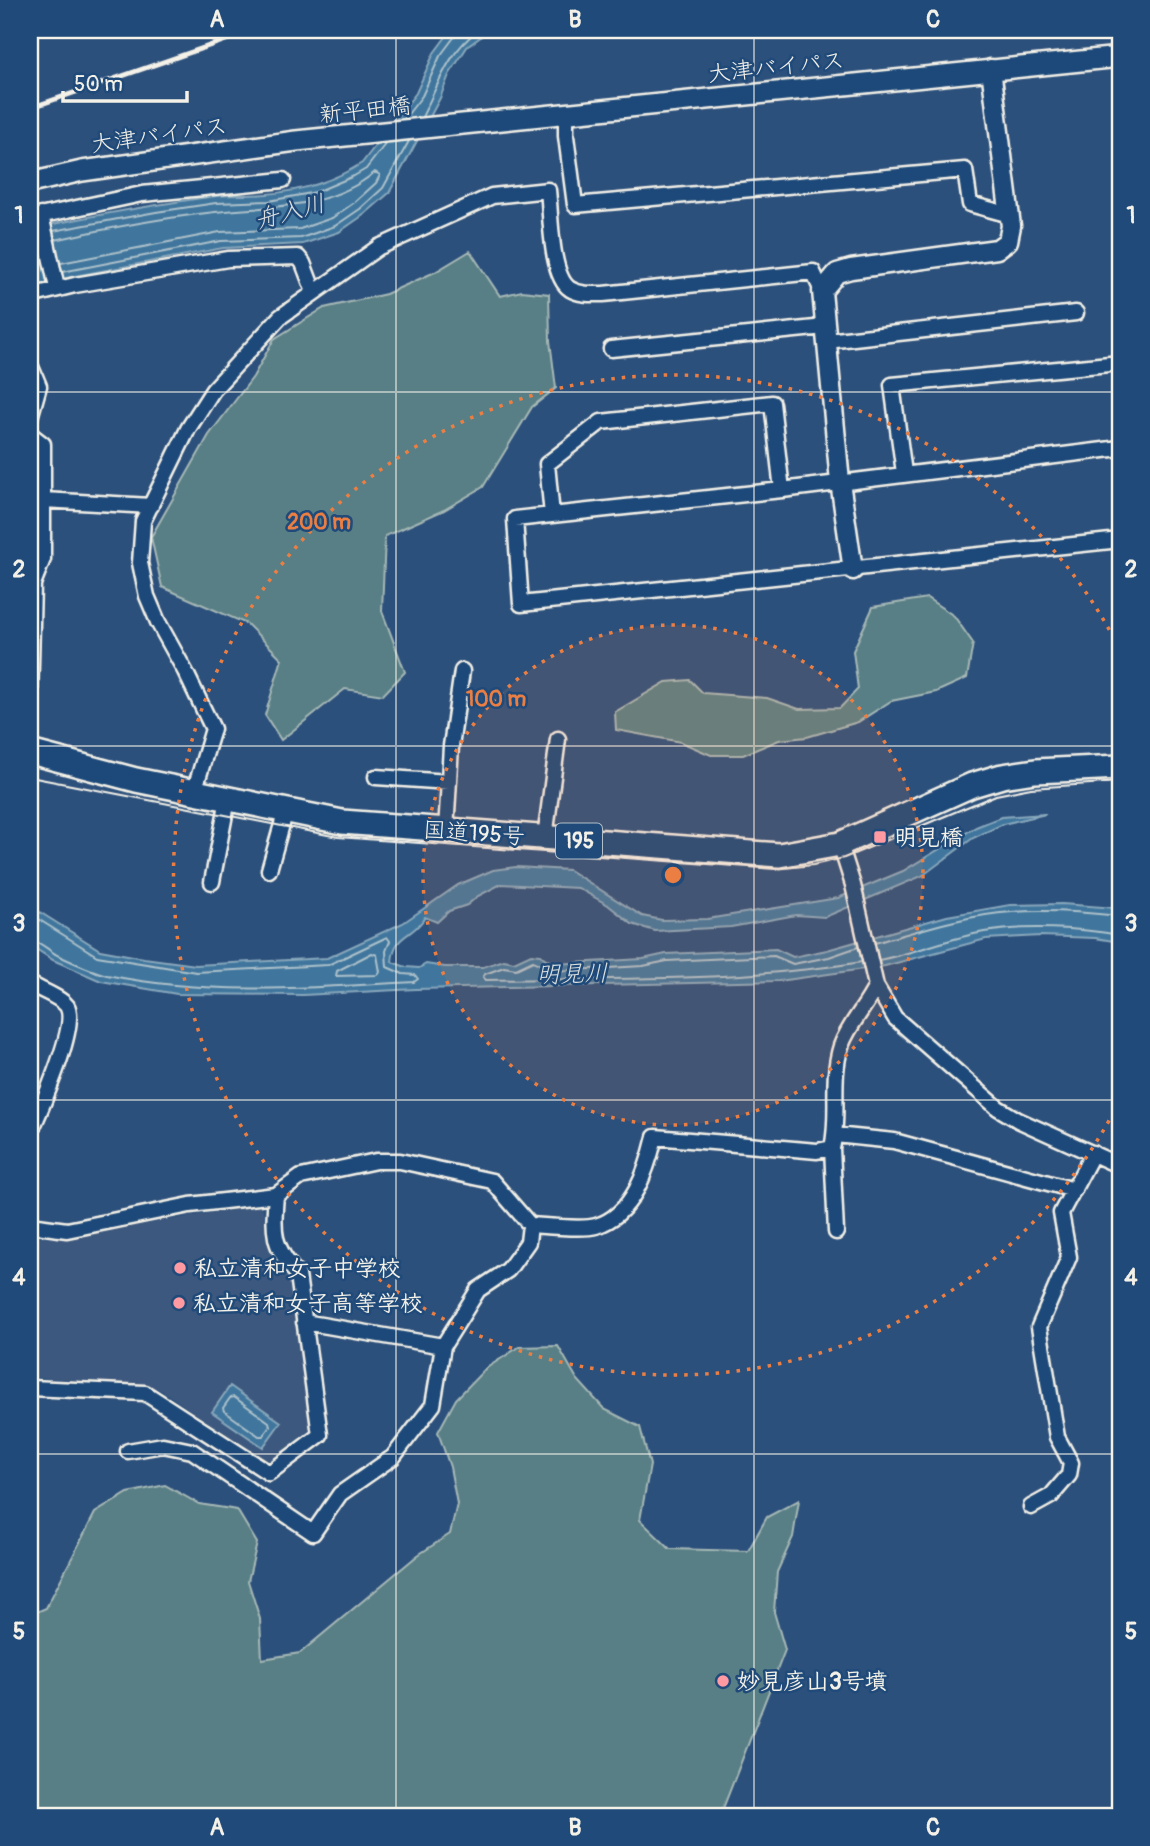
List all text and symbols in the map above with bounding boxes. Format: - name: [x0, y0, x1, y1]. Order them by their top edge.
- text: A: [210, 5, 225, 34]
- text: B: [568, 5, 582, 34]
- text: C: [926, 5, 940, 34]
- street label: 大津バイパス: [706, 45, 846, 89]
- scale bar: [63, 60, 187, 104]
- text: 50 m: [74, 71, 123, 98]
- street label: 新平田橋: [318, 91, 412, 129]
- street label: 大津バイパス: [89, 111, 229, 159]
- water label: 舟入川: [251, 189, 329, 235]
- text: 1: [15, 201, 24, 230]
- text: 1: [1127, 201, 1136, 230]
- text: 200 m: [287, 509, 351, 536]
- text: 2: [13, 555, 26, 584]
- text: 2: [1125, 555, 1138, 584]
- text: 100 m: [466, 686, 526, 713]
- street label: 国道195号: [422, 815, 526, 851]
- place label: 明見橋: [894, 823, 963, 852]
- road number: 195: [556, 824, 602, 858]
- marker: 明見橋: [872, 829, 888, 845]
- centre of rings: [661, 863, 685, 887]
- text: 3: [13, 909, 25, 938]
- text: 3: [1125, 909, 1137, 938]
- water label: 明見川: [536, 959, 608, 989]
- place label: 私立清和女子中学校: [194, 1254, 401, 1283]
- marker: 私立清和女子中学校: [172, 1260, 188, 1276]
- text: 4: [12, 1263, 26, 1292]
- text: 4: [1124, 1263, 1138, 1292]
- place label: 私立清和女子高等学校: [193, 1289, 423, 1318]
- marker: 私立清和女子高等学校: [171, 1295, 187, 1311]
- text: 5: [13, 1617, 25, 1646]
- text: 5: [1125, 1617, 1137, 1646]
- place label: 妙見彦山3号墳: [737, 1667, 888, 1696]
- marker: 妙見彦山3号墳: [715, 1673, 731, 1689]
- text: A: [210, 1813, 225, 1842]
- text: B: [568, 1813, 582, 1842]
- text: C: [926, 1813, 940, 1842]

